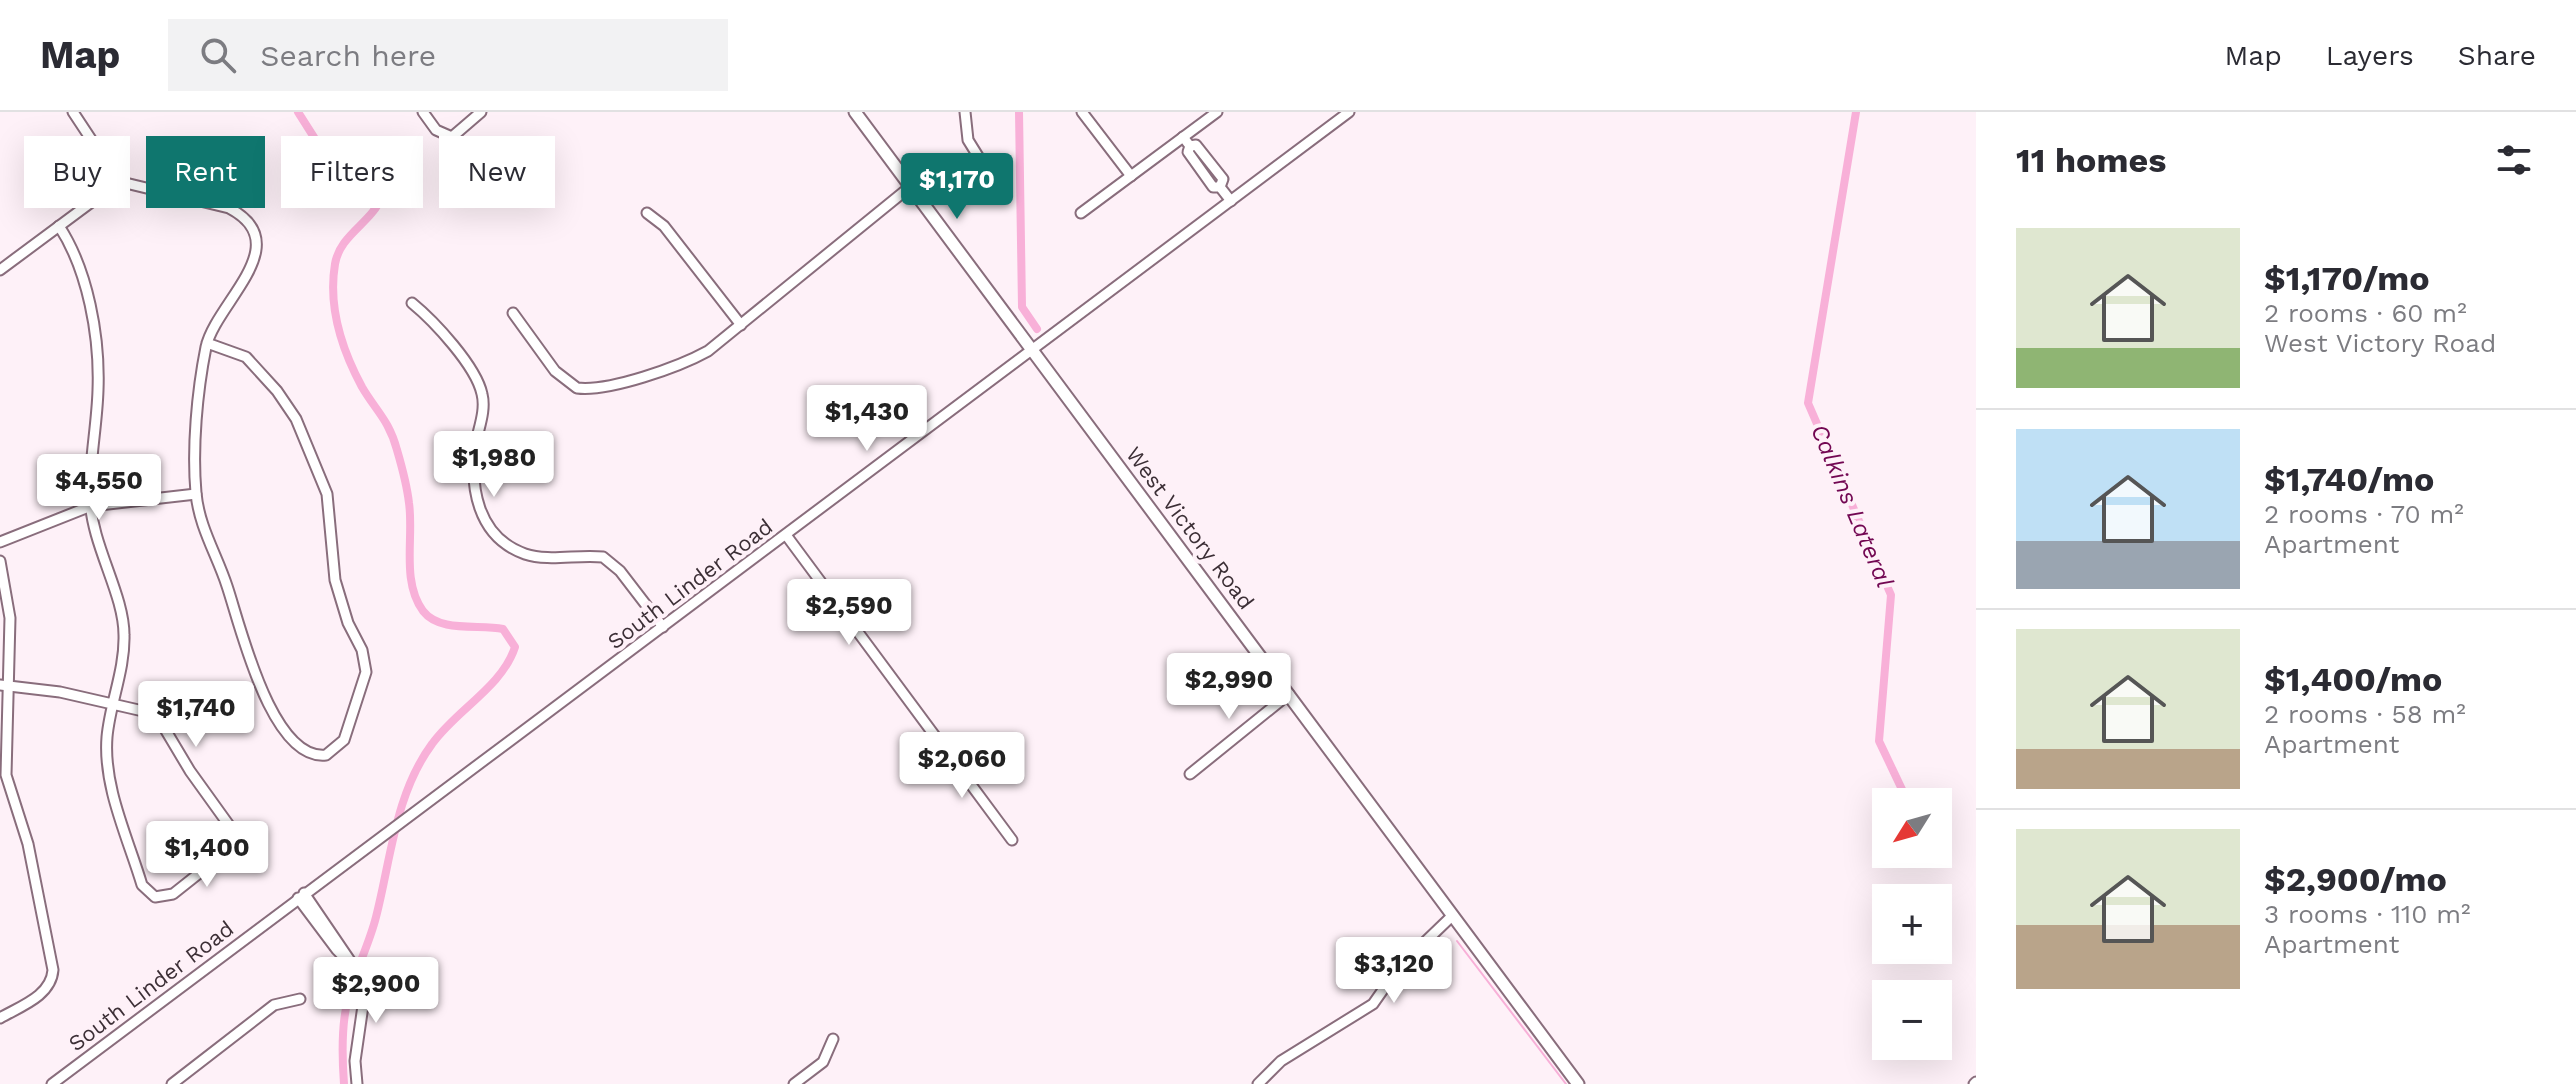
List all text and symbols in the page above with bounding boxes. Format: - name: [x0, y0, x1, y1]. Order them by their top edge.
- search box: [168, 19, 728, 91]
- text: Map: [40, 33, 120, 77]
- icon: search: [196, 33, 240, 77]
- text: Search here: [260, 38, 436, 73]
- text: Map: [2225, 39, 2282, 72]
- text: Layers: [2326, 39, 2414, 72]
- text: Share: [2458, 39, 2536, 72]
- chip: Buy: [24, 136, 130, 208]
- chip: Rent: [146, 136, 265, 208]
- chip: Filters: [281, 136, 423, 208]
- chip: New: [439, 136, 555, 208]
- icon: filters: [2492, 138, 2536, 182]
- text: 11 homes: [2016, 140, 2166, 180]
- pin: $1,170: [892, 153, 1022, 221]
- text: $1,170: [919, 164, 995, 194]
- text: $1,170/mo: [2264, 258, 2430, 298]
- icon: home: [2080, 260, 2176, 356]
- text: 2 rooms · 60 m²: [2264, 298, 2467, 328]
- text: West Victory Road: [2264, 328, 2496, 358]
- pin: $1,430: [802, 385, 932, 453]
- text: $1,430: [825, 396, 909, 426]
- water label: Calkins Lateral: [1805, 420, 1899, 592]
- pin: $1,980: [429, 431, 559, 499]
- text: $1,980: [452, 442, 536, 472]
- street label: West Victory Road: [1121, 442, 1259, 614]
- pin: $4,550: [34, 454, 164, 522]
- text: $1,740/mo: [2264, 459, 2434, 499]
- icon: home: [2080, 461, 2176, 557]
- text: $4,550: [55, 465, 143, 495]
- text: 2 rooms · 70 m²: [2264, 499, 2464, 529]
- street label: South Linder Road: [603, 514, 777, 654]
- text: Apartment: [2264, 529, 2400, 559]
- pin: $2,590: [784, 579, 914, 647]
- text: $2,590: [805, 590, 893, 620]
- pin: $2,990: [1164, 653, 1294, 721]
- text: $1,400/mo: [2264, 659, 2442, 699]
- icon: home: [2080, 661, 2176, 757]
- text: $2,990: [1185, 664, 1273, 694]
- pin: $1,740: [131, 681, 261, 749]
- text: $1,740: [156, 692, 236, 722]
- text: 2 rooms · 58 m²: [2264, 699, 2466, 729]
- text: Apartment: [2264, 729, 2400, 759]
- pin: $2,060: [897, 732, 1027, 800]
- text: $2,060: [918, 743, 1006, 773]
- north arrow: [1872, 788, 1952, 868]
- map controls: [1872, 788, 1952, 1060]
- pin: $1,400: [142, 821, 272, 889]
- text: $1,400: [164, 832, 250, 862]
- text: $2,900/mo: [2264, 859, 2447, 899]
- icon: home: [2080, 861, 2176, 957]
- button: +: [1872, 884, 1952, 964]
- text: 3 rooms · 110 m²: [2264, 899, 2471, 929]
- street label: South Linder Road: [64, 916, 238, 1056]
- text: Apartment: [2264, 929, 2400, 959]
- pin: $3,120: [1329, 937, 1459, 1005]
- text: $3,120: [1354, 948, 1434, 978]
- pin: $2,900: [311, 957, 441, 1025]
- text: $2,900: [331, 968, 421, 998]
- button: −: [1872, 980, 1952, 1060]

